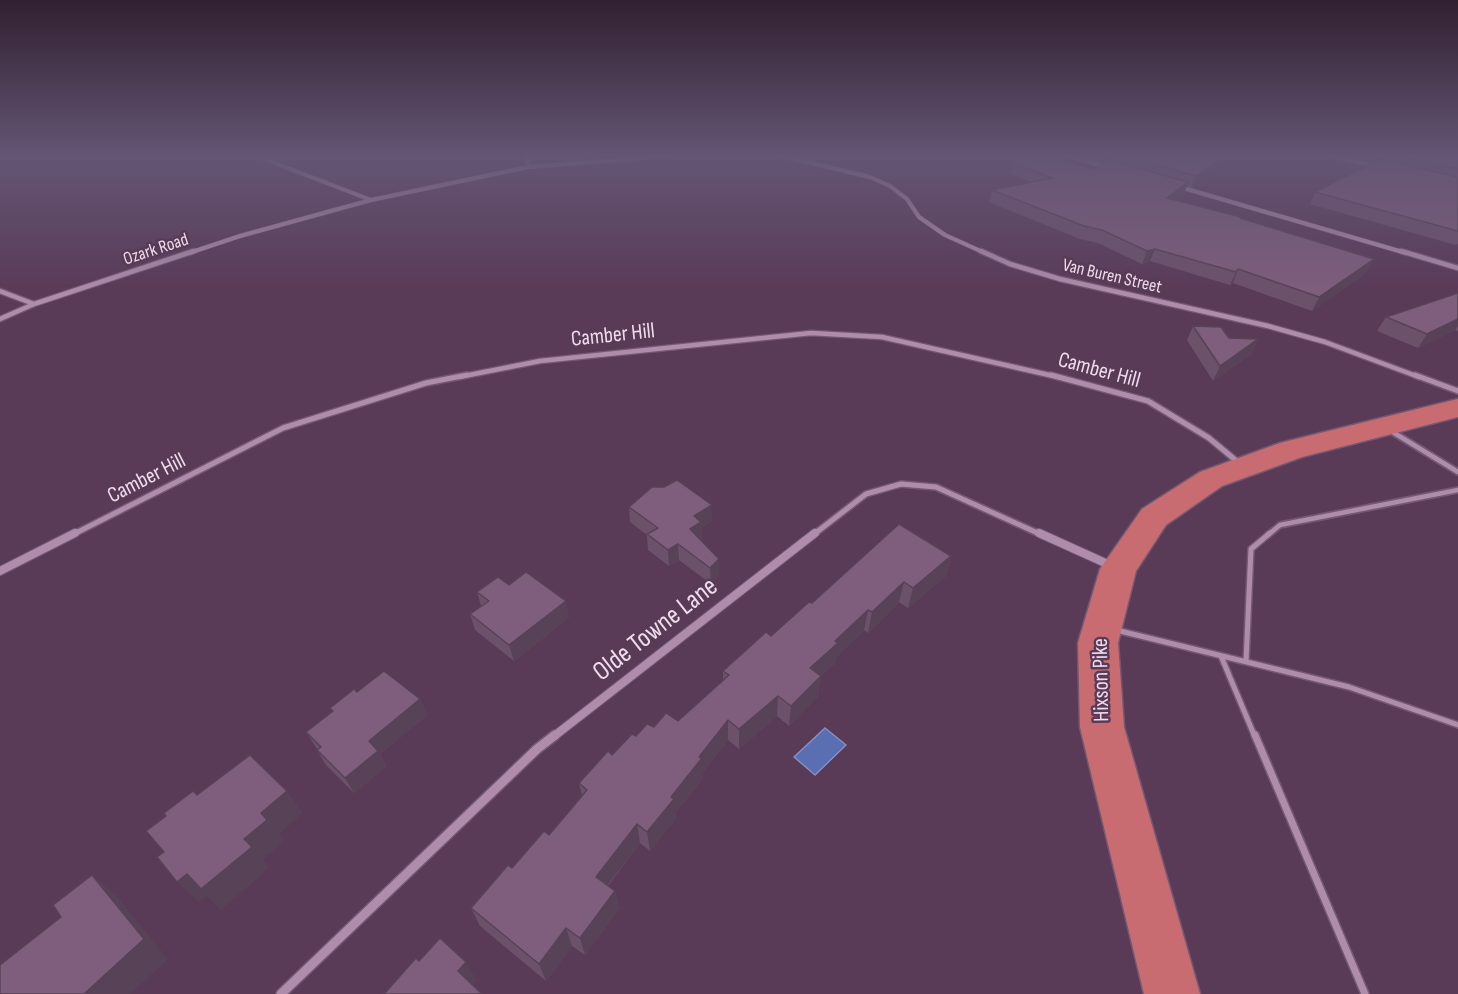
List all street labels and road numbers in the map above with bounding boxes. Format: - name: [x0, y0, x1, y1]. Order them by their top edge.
- street label: Ozark Road: [121, 229, 191, 271]
- street label: Van Buren Street: [1060, 255, 1164, 299]
- street label: Camber Hill: [570, 318, 656, 354]
- street label: Camber Hill: [1055, 347, 1143, 395]
- street label: Camber Hill: [104, 448, 190, 510]
- street label: Olde Towne Lane: [587, 571, 725, 689]
- street label: Hixson Pike: [1088, 638, 1116, 722]

